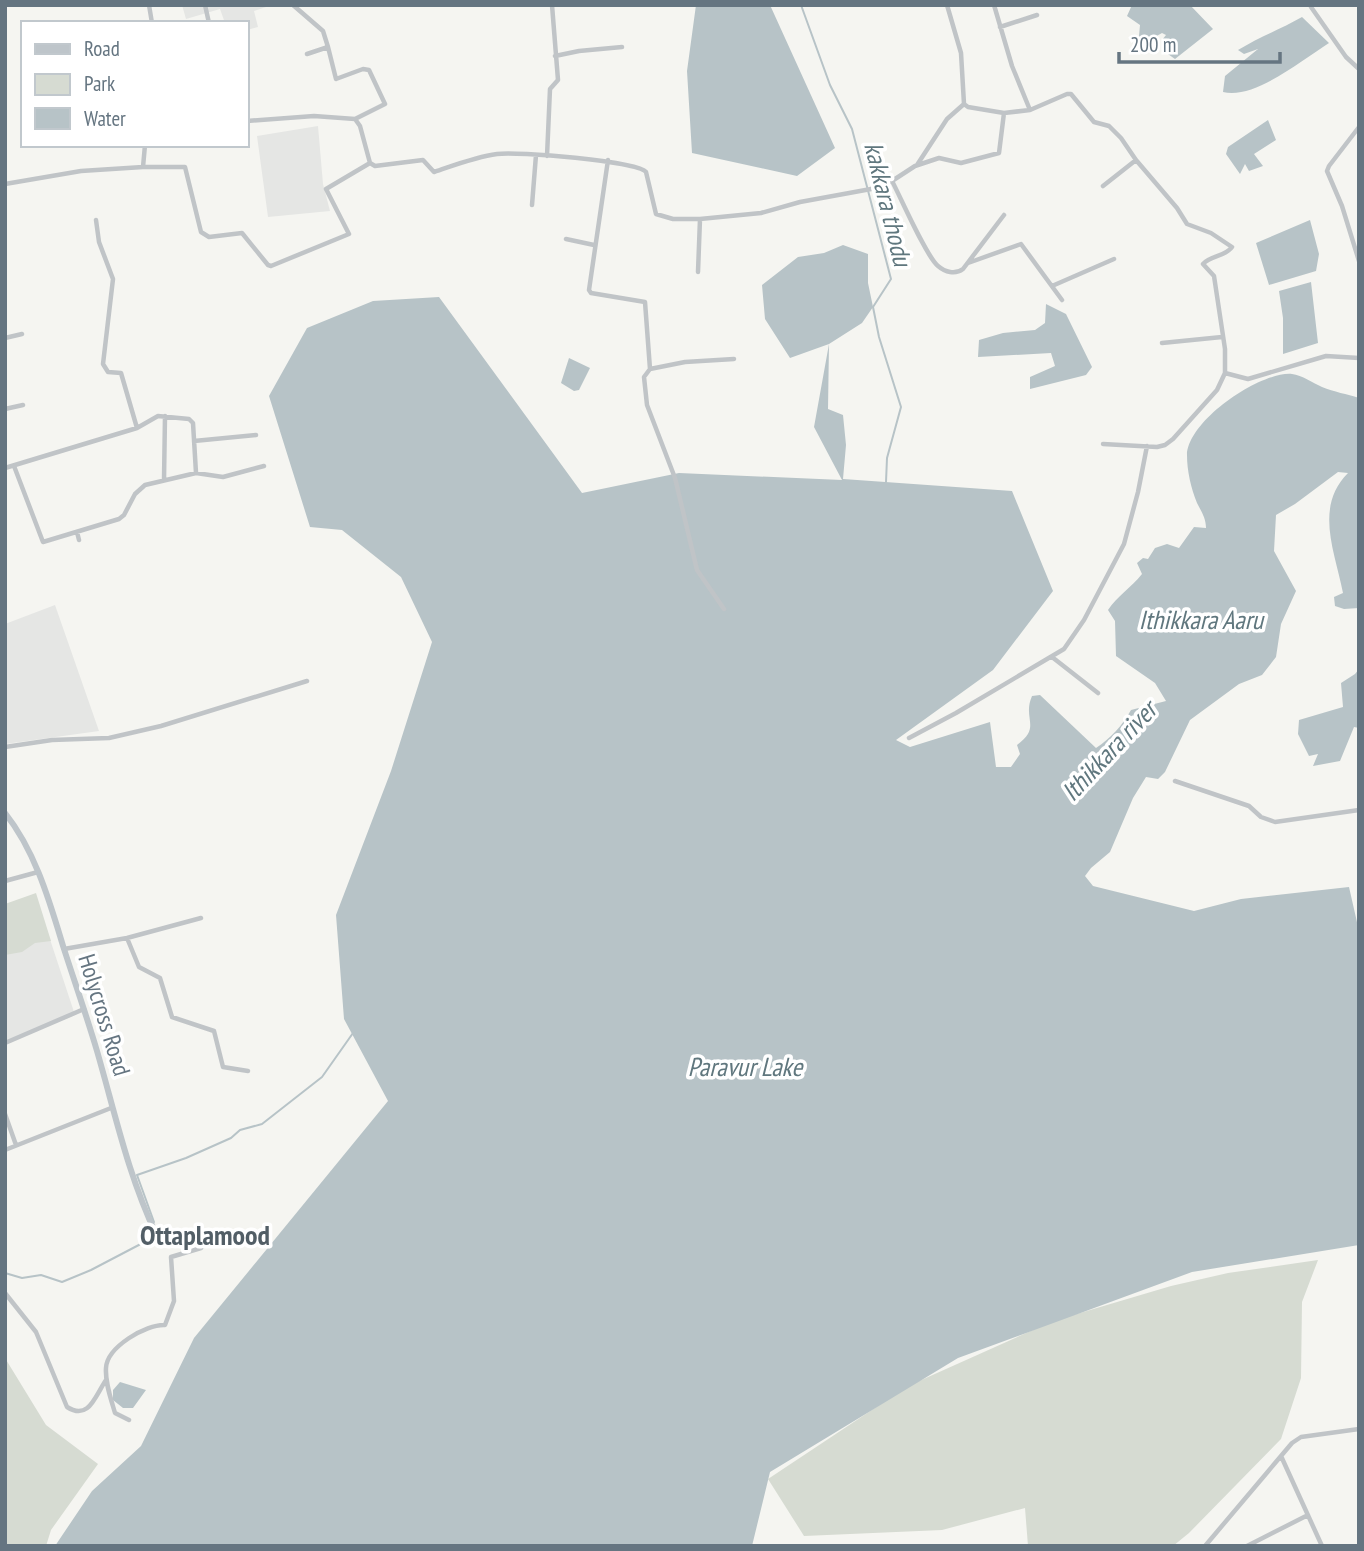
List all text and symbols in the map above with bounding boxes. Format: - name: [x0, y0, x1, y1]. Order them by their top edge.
- legend: [21, 21, 248, 147]
- scale bar: [1119, 21, 1280, 65]
- text: 200 m: [1130, 31, 1176, 58]
- text: Road: [84, 35, 120, 62]
- text: Park: [84, 70, 115, 97]
- text: Water: [84, 105, 126, 132]
- water label: kakkara thodu: [857, 139, 920, 271]
- water label: Ithikkara Aaru: [1139, 603, 1265, 636]
- water label: Ithikkara river: [1054, 691, 1166, 807]
- street label: Holycross Road: [71, 950, 138, 1079]
- water label: Paravur Lake: [688, 1050, 804, 1083]
- district label: Ottaplamood: [140, 1216, 270, 1253]

